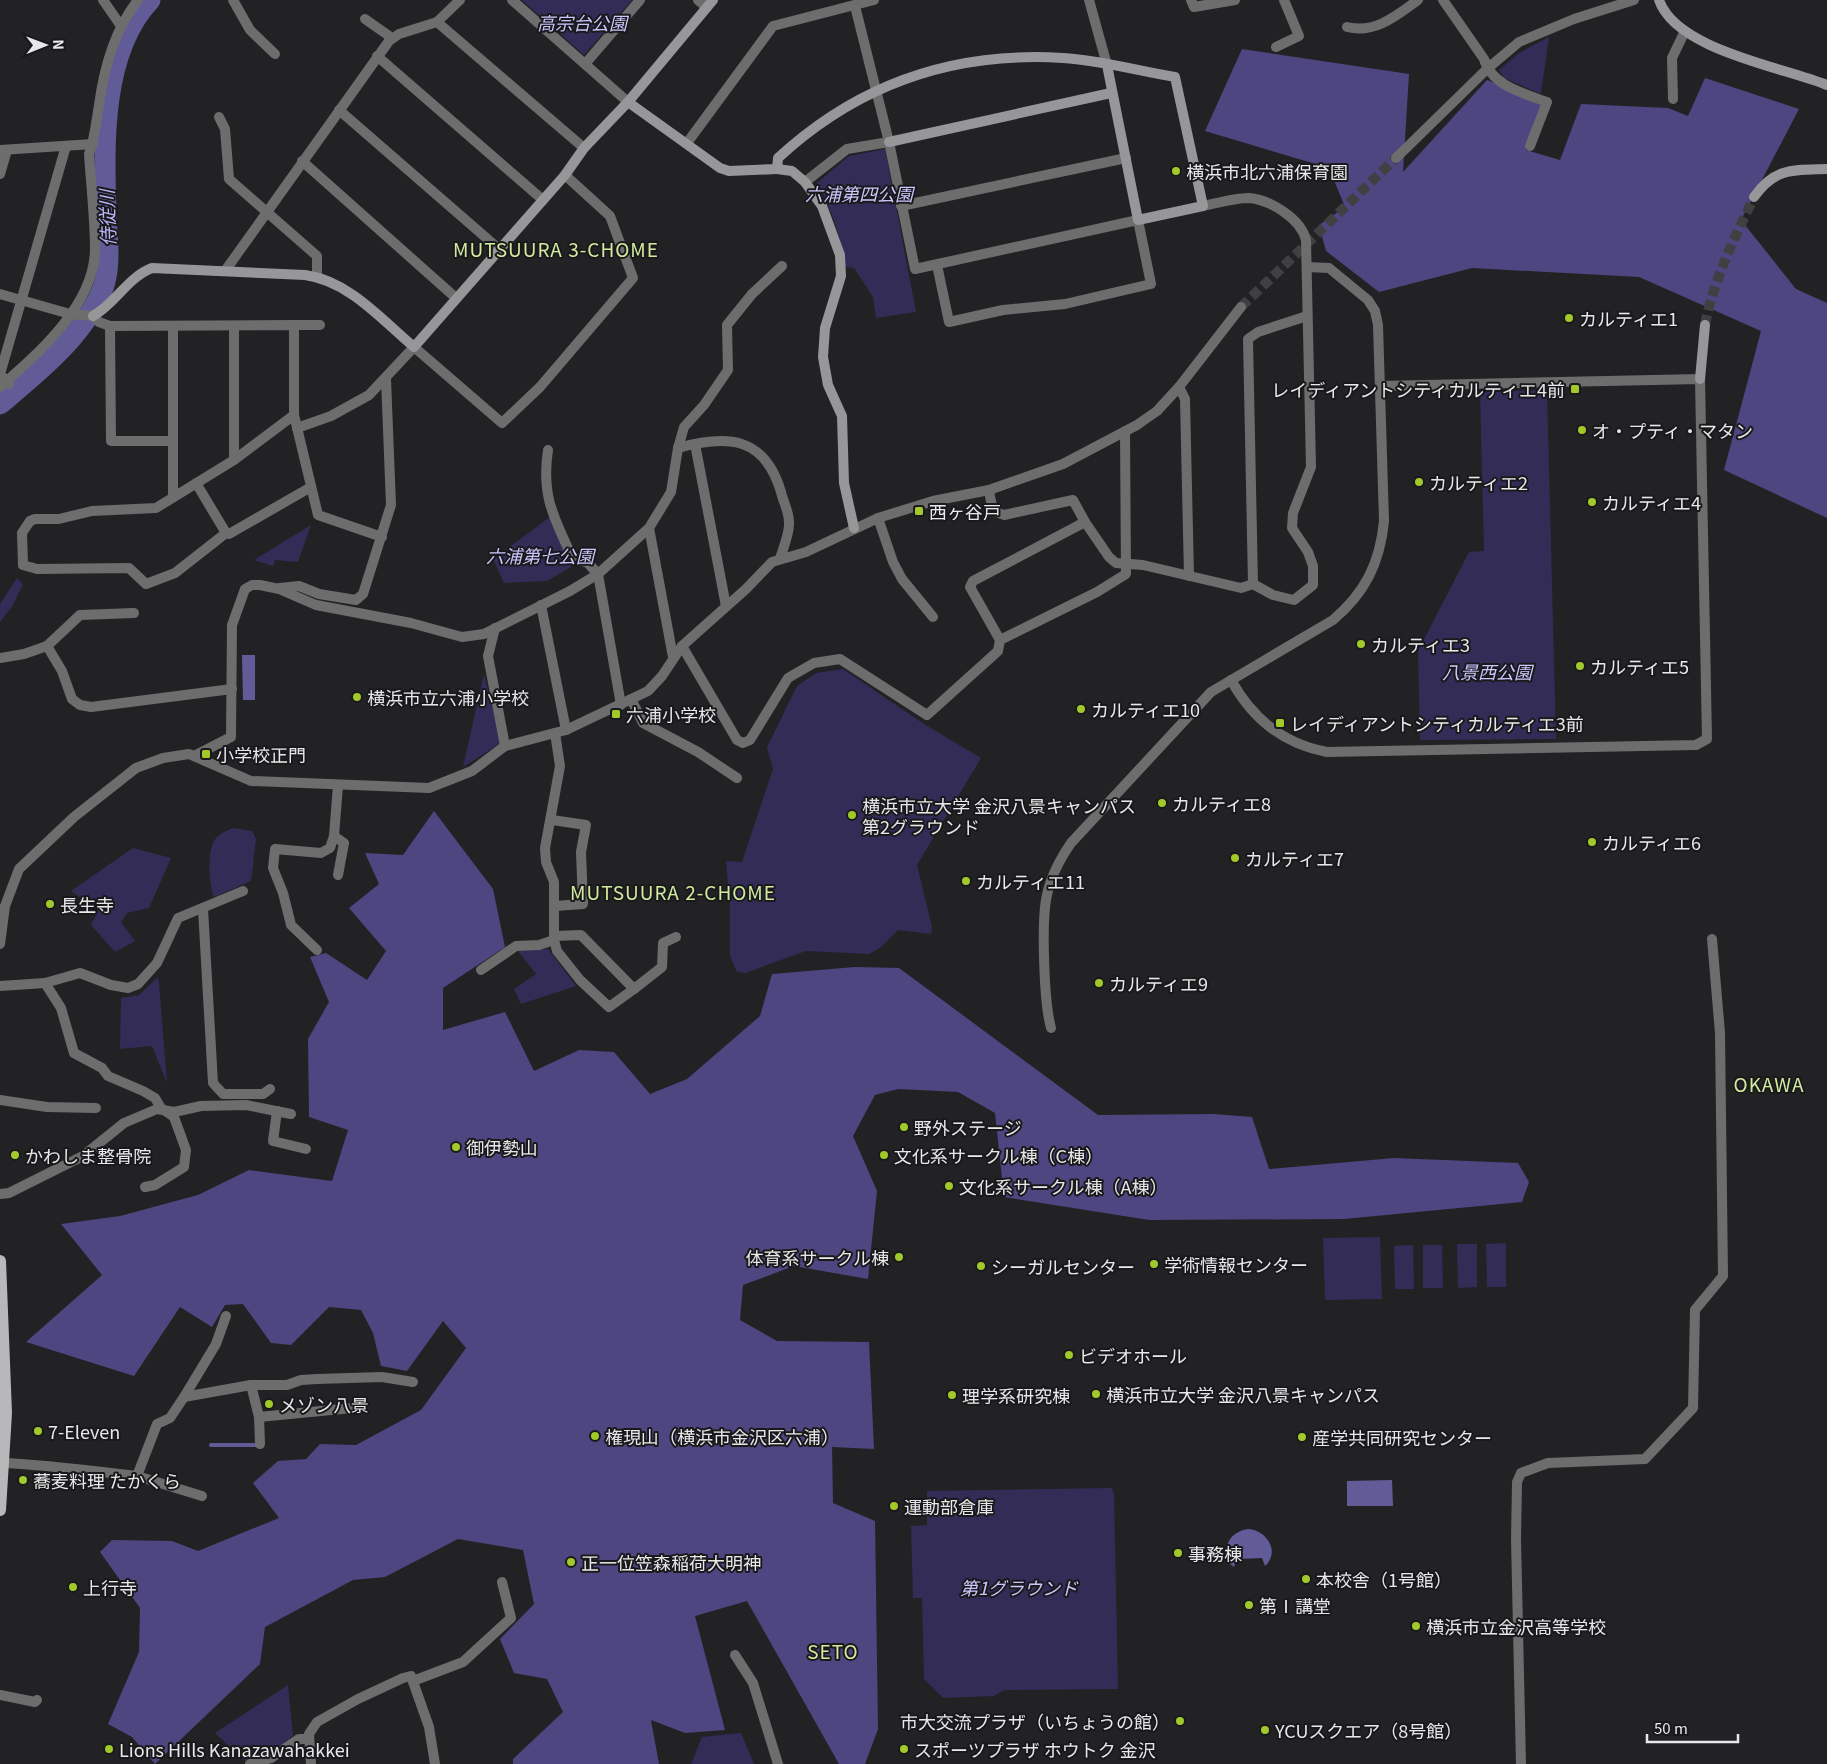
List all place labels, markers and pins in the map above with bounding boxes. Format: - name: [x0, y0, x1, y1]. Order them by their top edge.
- place label: 横浜市北六浦保育園: [1186, 158, 1348, 184]
- marker: 横浜市北六浦保育園: [1170, 165, 1182, 177]
- place label: カルティエ1: [1579, 305, 1678, 331]
- marker: カルティエ1: [1563, 312, 1575, 324]
- place label: レイディアントシティカルティエ4前: [1271, 376, 1565, 402]
- marker: レイディアントシティカルティエ4前: [1569, 383, 1581, 395]
- place label: オ・プティ・マタン: [1592, 417, 1753, 443]
- marker: オ・プティ・マタン: [1576, 424, 1588, 436]
- place label: カルティエ2: [1429, 469, 1528, 495]
- marker: カルティエ2: [1413, 476, 1425, 488]
- place label: カルティエ4: [1602, 489, 1701, 515]
- marker: カルティエ4: [1586, 496, 1598, 508]
- place label: 西ヶ谷戸: [929, 498, 1001, 524]
- marker: 西ヶ谷戸: [913, 505, 925, 517]
- place label: カルティエ3: [1371, 631, 1470, 657]
- marker: カルティエ3: [1355, 638, 1367, 650]
- place label: カルティエ5: [1590, 653, 1689, 679]
- marker: カルティエ5: [1574, 660, 1586, 672]
- place label: 横浜市立六浦小学校: [367, 684, 529, 710]
- marker: 横浜市立六浦小学校: [351, 691, 363, 703]
- place label: カルティエ10: [1091, 696, 1200, 722]
- place label: 六浦小学校: [626, 701, 716, 727]
- marker: カルティエ10: [1075, 703, 1087, 715]
- marker: 六浦小学校: [610, 708, 622, 720]
- place label: レイディアントシティカルティエ3前: [1290, 710, 1584, 736]
- marker: レイディアントシティカルティエ3前: [1274, 717, 1286, 729]
- place label: 小学校正門: [216, 741, 306, 767]
- marker: 小学校正門: [200, 748, 212, 760]
- place label: カルティエ8: [1172, 790, 1271, 816]
- place label: 横浜市立大学 金沢八景キャンパス 第2グラウンド: [862, 792, 1136, 839]
- marker: カルティエ8: [1156, 797, 1168, 809]
- marker: 横浜市立大学 金沢八景キャンパス 第2グラウンド: [846, 809, 858, 821]
- place label: カルティエ6: [1602, 829, 1701, 855]
- marker: カルティエ6: [1586, 836, 1598, 848]
- place label: カルティエ7: [1245, 845, 1344, 871]
- marker: カルティエ7: [1229, 852, 1241, 864]
- place label: カルティエ11: [976, 868, 1085, 894]
- marker: カルティエ11: [960, 875, 972, 887]
- place label: 長生寺: [60, 891, 114, 917]
- marker: 長生寺: [44, 898, 56, 910]
- place label: カルティエ9: [1109, 970, 1208, 996]
- marker: カルティエ9: [1093, 977, 1105, 989]
- place label: 野外ステージ: [914, 1114, 1022, 1140]
- marker: 野外ステージ: [898, 1121, 910, 1133]
- place label: 御伊勢山: [466, 1134, 538, 1160]
- marker: 御伊勢山: [450, 1141, 462, 1153]
- place label: かわしま整骨院: [25, 1142, 151, 1168]
- place label: 文化系サークル棟（C棟）: [894, 1142, 1103, 1168]
- marker: かわしま整骨院: [9, 1149, 21, 1161]
- marker: 文化系サークル棟（C棟）: [878, 1149, 890, 1161]
- place label: 文化系サークル棟（A棟）: [959, 1173, 1167, 1199]
- marker: 文化系サークル棟（A棟）: [943, 1180, 955, 1192]
- place label: 体育系サークル棟: [746, 1244, 889, 1270]
- marker: 体育系サークル棟: [893, 1251, 905, 1263]
- place label: 学術情報センター: [1164, 1251, 1308, 1277]
- place label: シーガルセンター: [991, 1253, 1135, 1279]
- marker: 学術情報センター: [1148, 1258, 1160, 1270]
- marker: シーガルセンター: [975, 1260, 987, 1272]
- place label: ビデオホール: [1079, 1342, 1187, 1368]
- marker: ビデオホール: [1063, 1349, 1075, 1361]
- place label: 横浜市立大学 金沢八景キャンパス: [1106, 1381, 1380, 1407]
- place label: 理学系研究棟: [962, 1382, 1070, 1408]
- marker: 横浜市立大学 金沢八景キャンパス: [1090, 1388, 1102, 1400]
- marker: 理学系研究棟: [946, 1389, 958, 1401]
- place label: メゾン八景: [279, 1391, 369, 1417]
- marker: メゾン八景: [263, 1398, 275, 1410]
- place label: 7-Eleven: [48, 1418, 120, 1444]
- place label: 権現山（横浜市金沢区六浦）: [605, 1423, 839, 1449]
- place label: 産学共同研究センター: [1312, 1424, 1492, 1450]
- marker: 7-Eleven: [32, 1425, 44, 1437]
- marker: 権現山（横浜市金沢区六浦）: [589, 1430, 601, 1442]
- marker: 産学共同研究センター: [1296, 1431, 1308, 1443]
- place label: 蕎麦料理 たかくら: [33, 1467, 181, 1493]
- marker: 蕎麦料理 たかくら: [17, 1474, 29, 1486]
- place label: 運動部倉庫: [904, 1493, 994, 1519]
- marker: 運動部倉庫: [888, 1500, 900, 1512]
- place label: 事務棟: [1188, 1540, 1242, 1566]
- marker: 事務棟: [1172, 1547, 1184, 1559]
- place label: 正一位笠森稲荷大明神: [581, 1549, 761, 1575]
- marker: 正一位笠森稲荷大明神: [565, 1556, 577, 1568]
- place label: 本校舎（1号館）: [1316, 1566, 1452, 1592]
- marker: 本校舎（1号館）: [1300, 1573, 1312, 1585]
- place label: 上行寺: [83, 1574, 137, 1600]
- marker: 上行寺: [67, 1581, 79, 1593]
- place label: 第Ⅰ講堂: [1259, 1592, 1331, 1618]
- marker: 第Ⅰ講堂: [1243, 1599, 1255, 1611]
- place label: 横浜市立金沢高等学校: [1426, 1613, 1606, 1639]
- marker: 横浜市立金沢高等学校: [1410, 1620, 1422, 1632]
- place label: 市大交流プラザ（いちょうの館）: [900, 1708, 1170, 1734]
- marker: 市大交流プラザ（いちょうの館）: [1174, 1715, 1186, 1727]
- place label: YCUスクエア（8号館）: [1274, 1717, 1462, 1743]
- marker: YCUスクエア（8号館）: [1259, 1724, 1271, 1736]
- place label: Lions Hills Kanazawahakkei: [119, 1736, 350, 1762]
- place label: スポーツプラザ ホウトク 金沢: [914, 1736, 1156, 1762]
- marker: Lions Hills Kanazawahakkei: [103, 1743, 115, 1755]
- marker: スポーツプラザ ホウトク 金沢: [898, 1743, 910, 1755]

